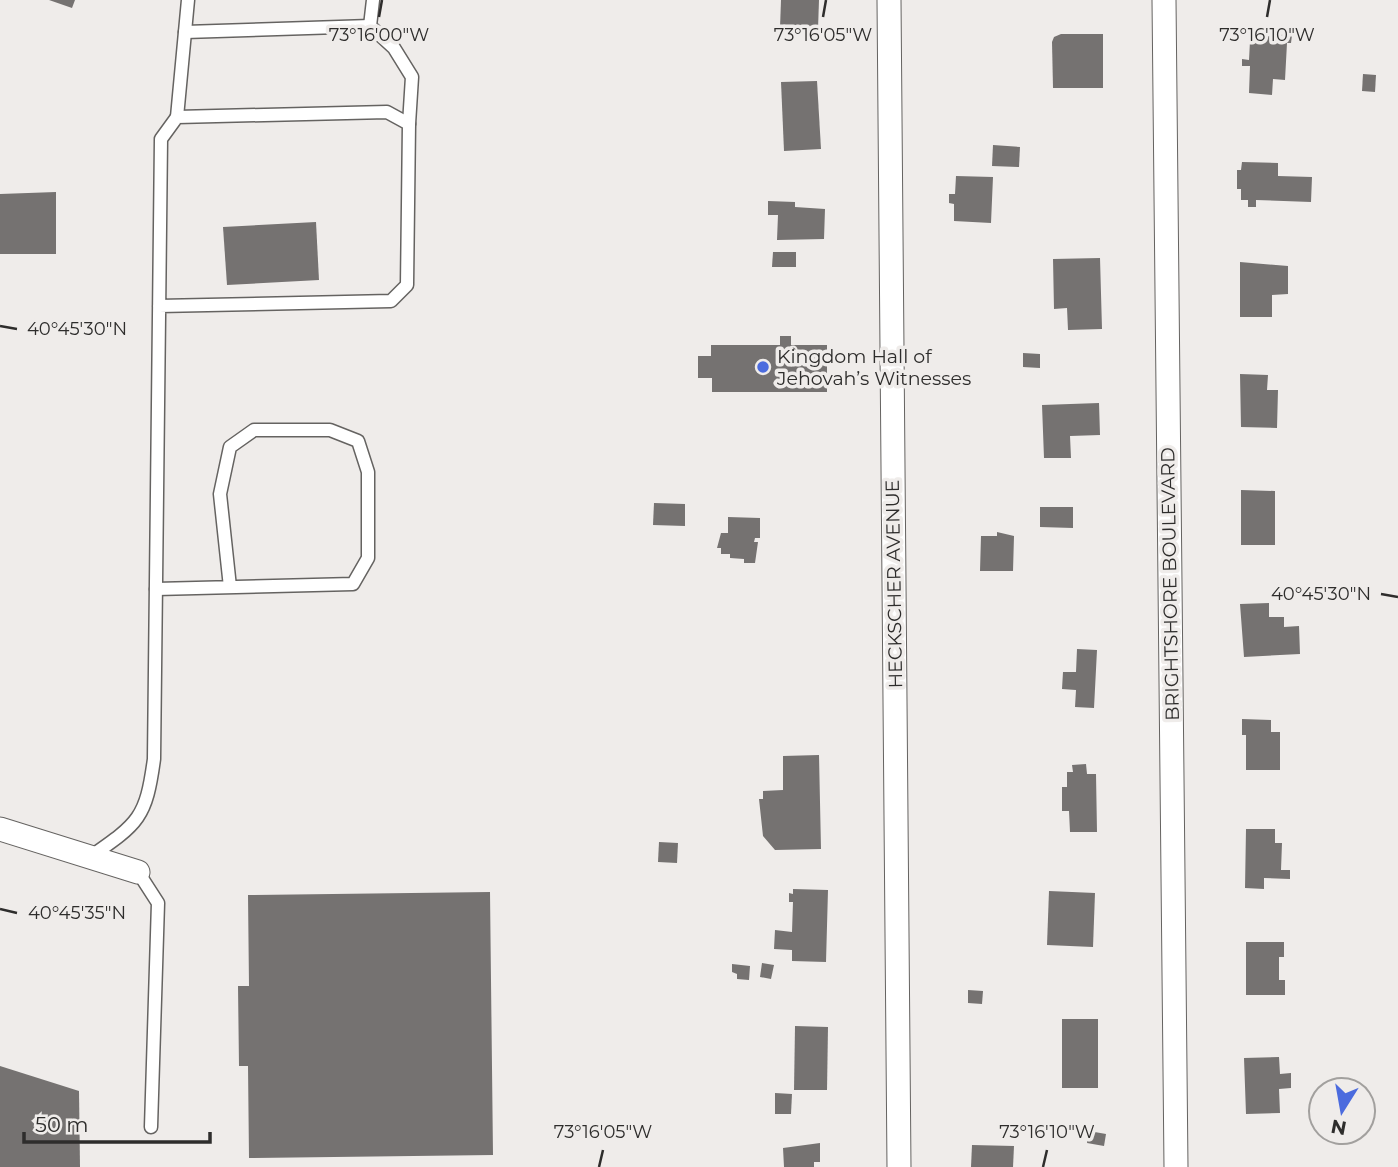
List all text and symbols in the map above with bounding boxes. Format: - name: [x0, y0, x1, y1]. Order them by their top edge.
- text: 73°16'00"W: [329, 24, 429, 46]
- text: 73°16'05"W: [774, 24, 872, 46]
- text: 73°16'10"W: [1219, 24, 1315, 46]
- text: 40°45'30"N: [27, 318, 127, 340]
- place label: Kingdom Hall of Jehovah’s Witnesses: [776, 345, 971, 390]
- marker: Kingdom Hall of Jehovah’s Witnesses: [755, 359, 771, 375]
- street label: BRIGHTSHORE BOULEVARD: [1156, 447, 1184, 721]
- street label: HECKSCHER AVENUE: [881, 479, 907, 689]
- text: 40°45'30"N: [1271, 583, 1371, 605]
- text: 40°45'35"N: [28, 902, 126, 924]
- north arrow: [1307, 1076, 1377, 1146]
- scale bar: [24, 1100, 210, 1144]
- text: 50 m: [35, 1112, 89, 1137]
- text: N: [1329, 1114, 1349, 1140]
- text: 73°16'05"W: [554, 1121, 652, 1143]
- text: 73°16'10"W: [999, 1121, 1095, 1143]

